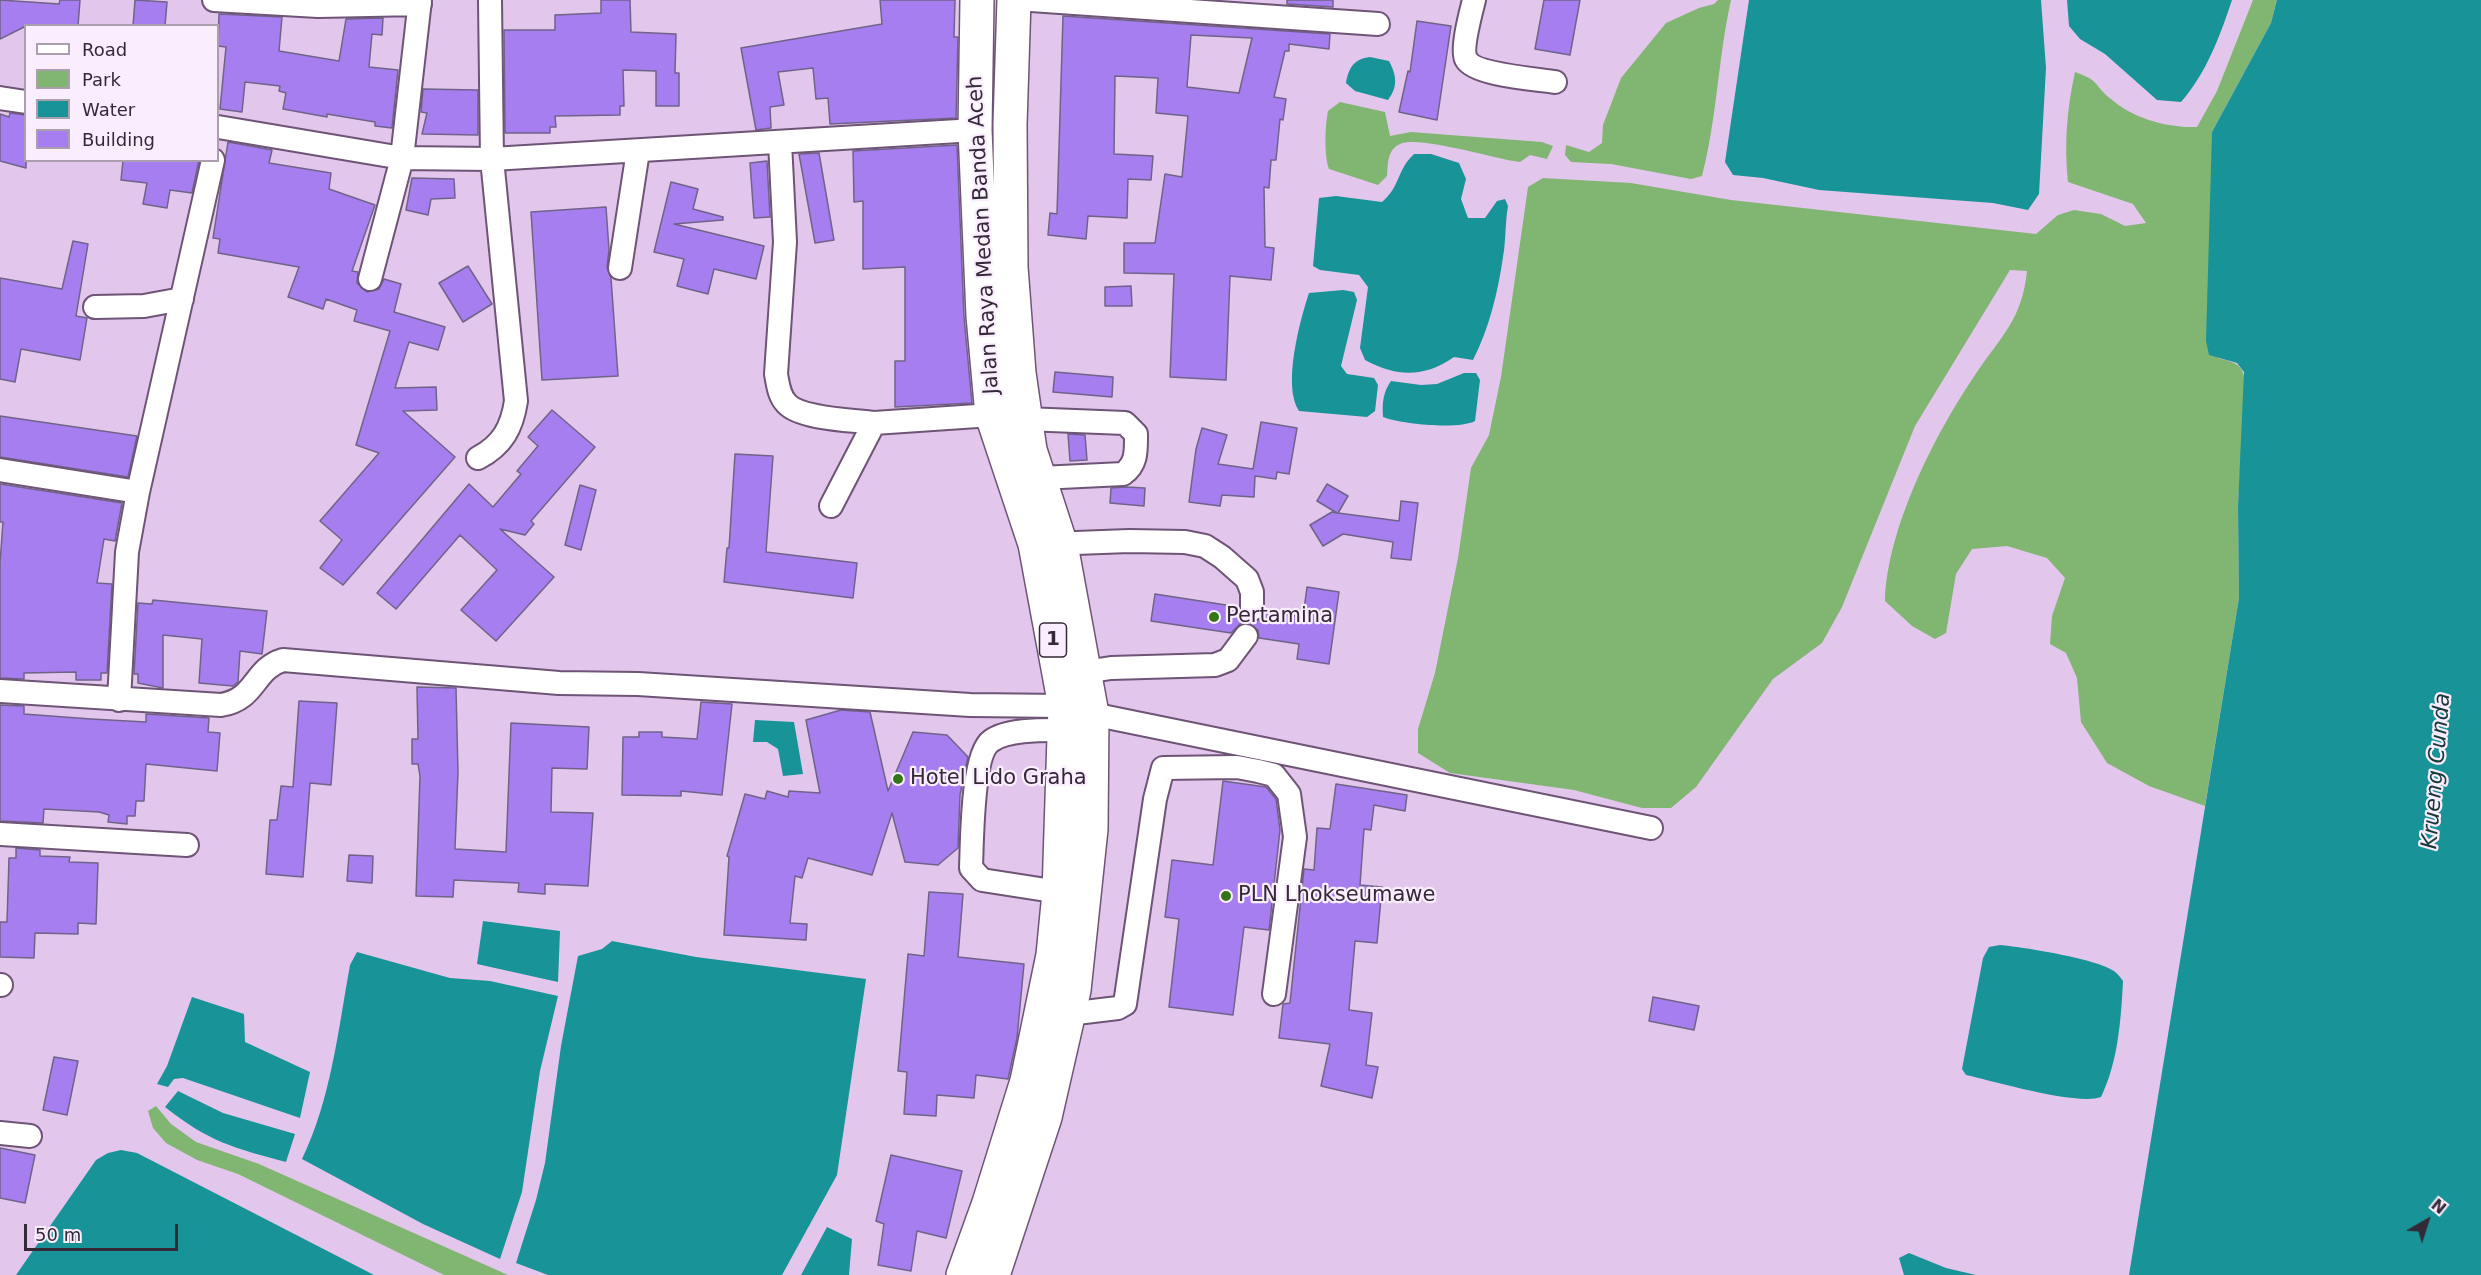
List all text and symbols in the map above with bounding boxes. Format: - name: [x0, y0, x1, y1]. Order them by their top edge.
- legend: [24, 24, 219, 162]
- text: Road: [82, 39, 127, 60]
- text: Park: [82, 69, 121, 90]
- street label: Jalan Raya Medan Banda Aceh: [963, 75, 1005, 395]
- text: Water: [82, 99, 135, 120]
- text: Building: [82, 129, 155, 150]
- place label: Pertamina: [1226, 604, 1333, 630]
- marker: Pertamina: [1207, 610, 1221, 624]
- road number: 1: [1040, 623, 1066, 657]
- water label: Krueng Cunda: [2417, 692, 2457, 850]
- place label: Hotel Lido Graha: [910, 766, 1087, 792]
- marker: Hotel Lido Graha: [891, 772, 905, 786]
- place label: PLN Lhokseumawe: [1238, 883, 1435, 909]
- marker: PLN Lhokseumawe: [1219, 889, 1233, 903]
- north arrow: [2397, 1191, 2457, 1251]
- text: N: [2427, 1195, 2450, 1218]
- scale bar: [27, 1212, 182, 1250]
- text: 50 m: [35, 1224, 81, 1245]

